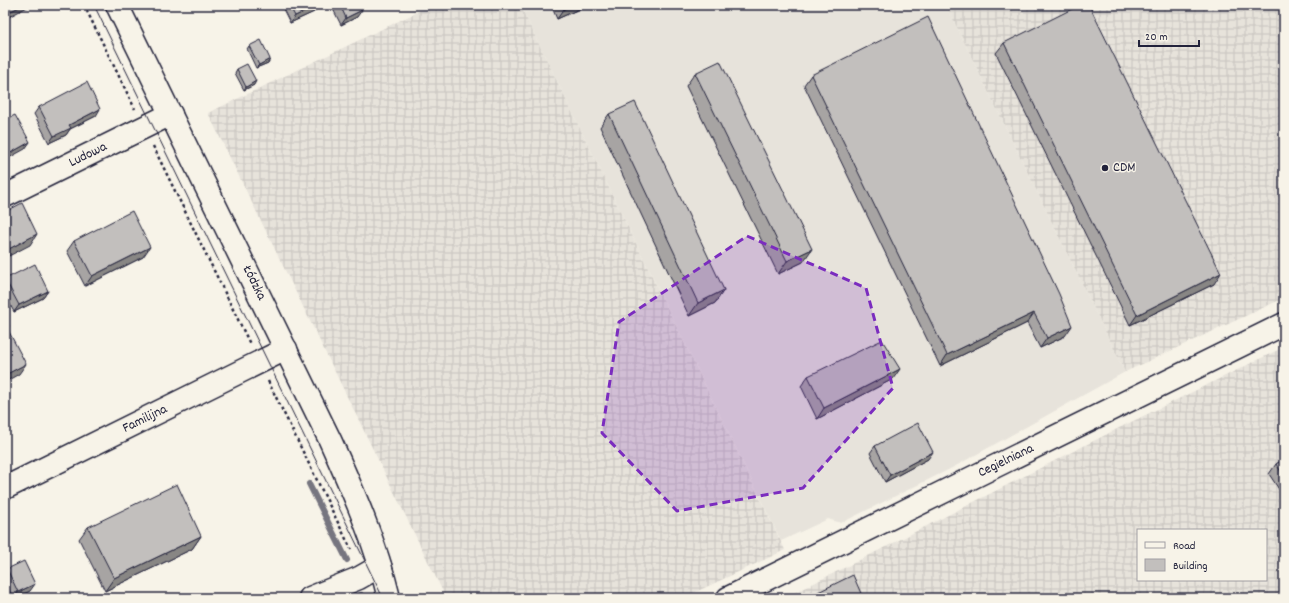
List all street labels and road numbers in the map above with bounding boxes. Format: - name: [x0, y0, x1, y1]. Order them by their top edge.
- street label: Ludowa: [66, 137, 111, 173]
- street label: Łódzka: [237, 261, 271, 304]
- street label: Familijna: [119, 399, 171, 438]
- street label: Cegielniana: [975, 439, 1038, 483]

